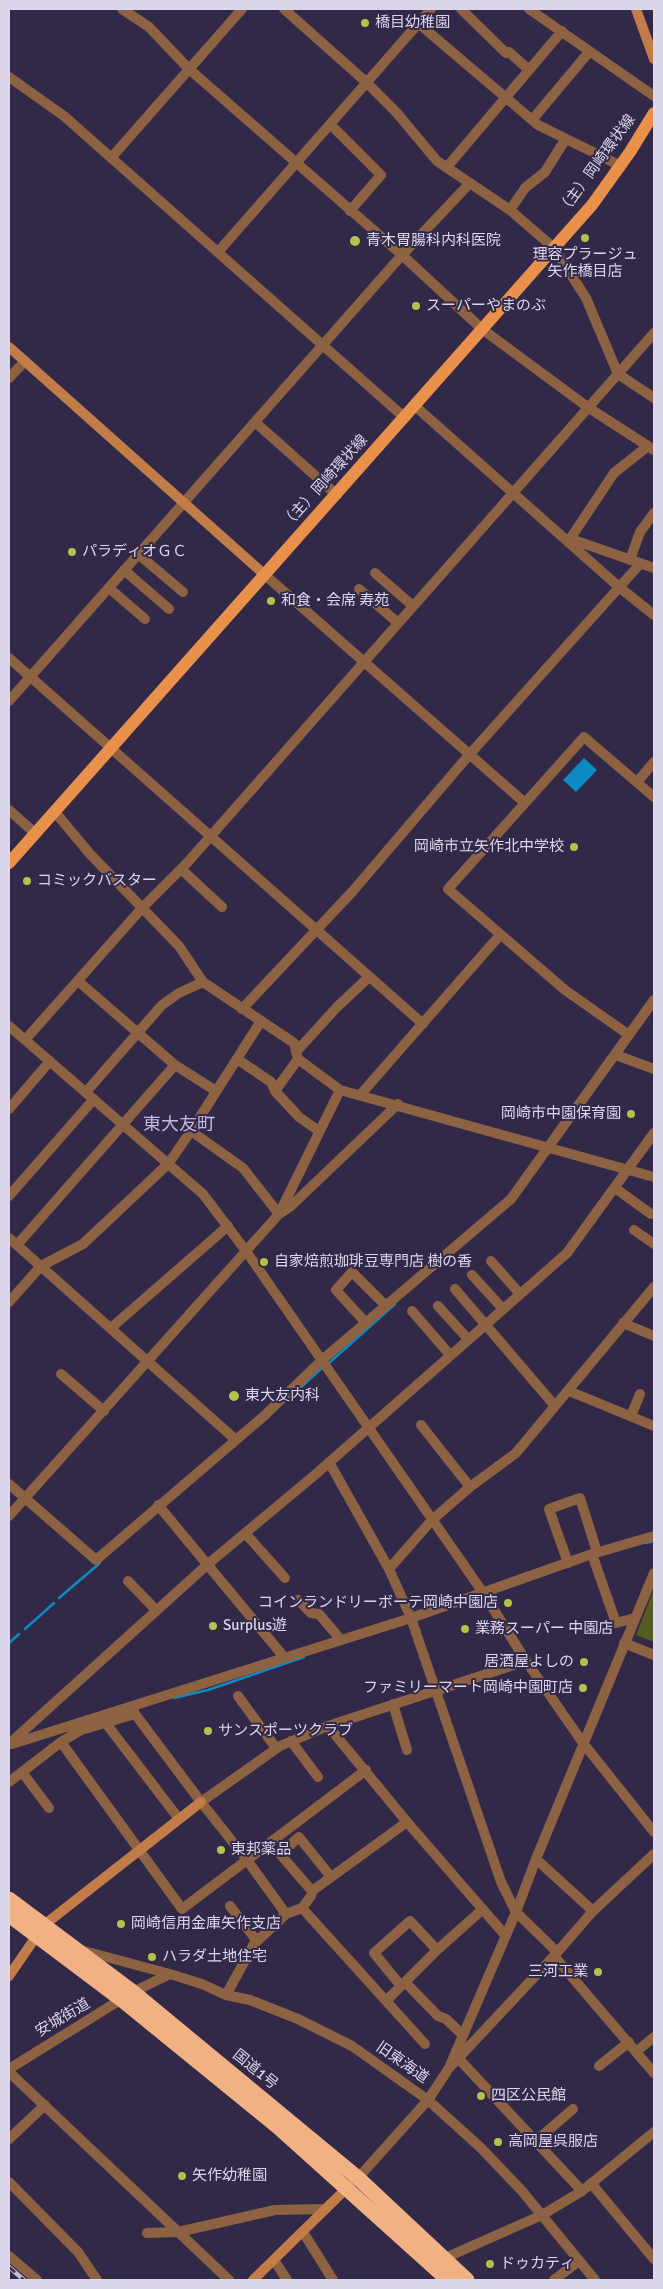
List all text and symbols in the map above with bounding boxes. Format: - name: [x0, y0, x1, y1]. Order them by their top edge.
- place label: 橋目幼稚園: [375, 14, 450, 32]
- marker: 橋目幼稚園: [359, 17, 371, 29]
- street label: （主）岡崎環状線: [554, 111, 640, 219]
- place label: 青木胃腸科内科医院: [366, 232, 501, 250]
- marker: 理容プラージュ 矢作橋目店: [579, 232, 591, 244]
- marker: 青木胃腸科内科医院: [348, 234, 362, 248]
- place label: 理容プラージュ 矢作橋目店: [533, 246, 637, 281]
- place label: スーパーやまのぶ: [426, 297, 546, 315]
- marker: スーパーやまのぶ: [410, 300, 422, 312]
- street label: （主）岡崎環状線: [278, 431, 372, 533]
- place label: パラディオＧＣ: [82, 543, 187, 561]
- marker: パラディオＧＣ: [66, 546, 78, 558]
- place label: 和食・会席 寿苑: [281, 592, 389, 610]
- marker: 和食・会席 寿苑: [265, 595, 277, 607]
- place label: 岡崎市立矢作北中学校: [414, 838, 564, 856]
- marker: 岡崎市立矢作北中学校: [568, 841, 580, 853]
- place label: コミックバスター: [37, 872, 157, 890]
- marker: コミックバスター: [21, 875, 33, 887]
- place label: 岡崎市中園保育園: [501, 1105, 621, 1123]
- marker: 岡崎市中園保育園: [625, 1108, 637, 1120]
- district label: 東大友町: [143, 1114, 215, 1136]
- place label: 自家焙煎珈琲豆専門店 樹の香: [274, 1253, 472, 1271]
- marker: 自家焙煎珈琲豆専門店 樹の香: [258, 1256, 270, 1268]
- place label: 東大友内科: [245, 1387, 320, 1405]
- marker: 東大友内科: [227, 1389, 241, 1403]
- place label: コインランドリーボーテ岡崎中園店: [258, 1594, 498, 1612]
- marker: コインランドリーボーテ岡崎中園店: [502, 1597, 514, 1609]
- place label: Surplus遊: [223, 1617, 287, 1635]
- marker: Surplus遊: [207, 1620, 219, 1632]
- place label: 業務スーパー 中園店: [475, 1620, 613, 1638]
- marker: 業務スーパー 中園店: [459, 1623, 471, 1635]
- place label: 居酒屋よしの: [484, 1653, 574, 1671]
- marker: 居酒屋よしの: [578, 1656, 590, 1668]
- place label: ファミリーマート岡崎中園町店: [363, 1679, 573, 1697]
- marker: ファミリーマート岡崎中園町店: [577, 1682, 589, 1694]
- place label: サンスポーツクラブ: [218, 1722, 353, 1740]
- marker: サンスポーツクラブ: [202, 1725, 214, 1737]
- place label: 東邦薬品: [231, 1841, 291, 1859]
- marker: 東邦薬品: [215, 1844, 227, 1856]
- place label: 岡崎信用金庫矢作支店: [131, 1915, 281, 1933]
- marker: 岡崎信用金庫矢作支店: [115, 1918, 127, 1930]
- place label: ハラダ土地住宅: [162, 1948, 267, 1966]
- marker: ハラダ土地住宅: [146, 1951, 158, 1963]
- place label: 三河工業: [528, 1963, 588, 1981]
- marker: 三河工業: [592, 1966, 604, 1978]
- street label: 安城街道: [33, 1995, 93, 2041]
- street label: 旧東海道: [372, 2038, 432, 2088]
- street label: 国道1号: [229, 2046, 281, 2094]
- place label: 四区公民館: [491, 2087, 566, 2105]
- marker: 四区公民館: [475, 2090, 487, 2102]
- place label: 高岡屋呉服店: [508, 2133, 598, 2151]
- marker: 高岡屋呉服店: [492, 2136, 504, 2148]
- place label: 矢作幼稚園: [192, 2167, 267, 2185]
- marker: 矢作幼稚園: [176, 2170, 188, 2182]
- place label: ドゥカティ: [500, 2255, 575, 2273]
- marker: ドゥカティ: [484, 2258, 496, 2270]

